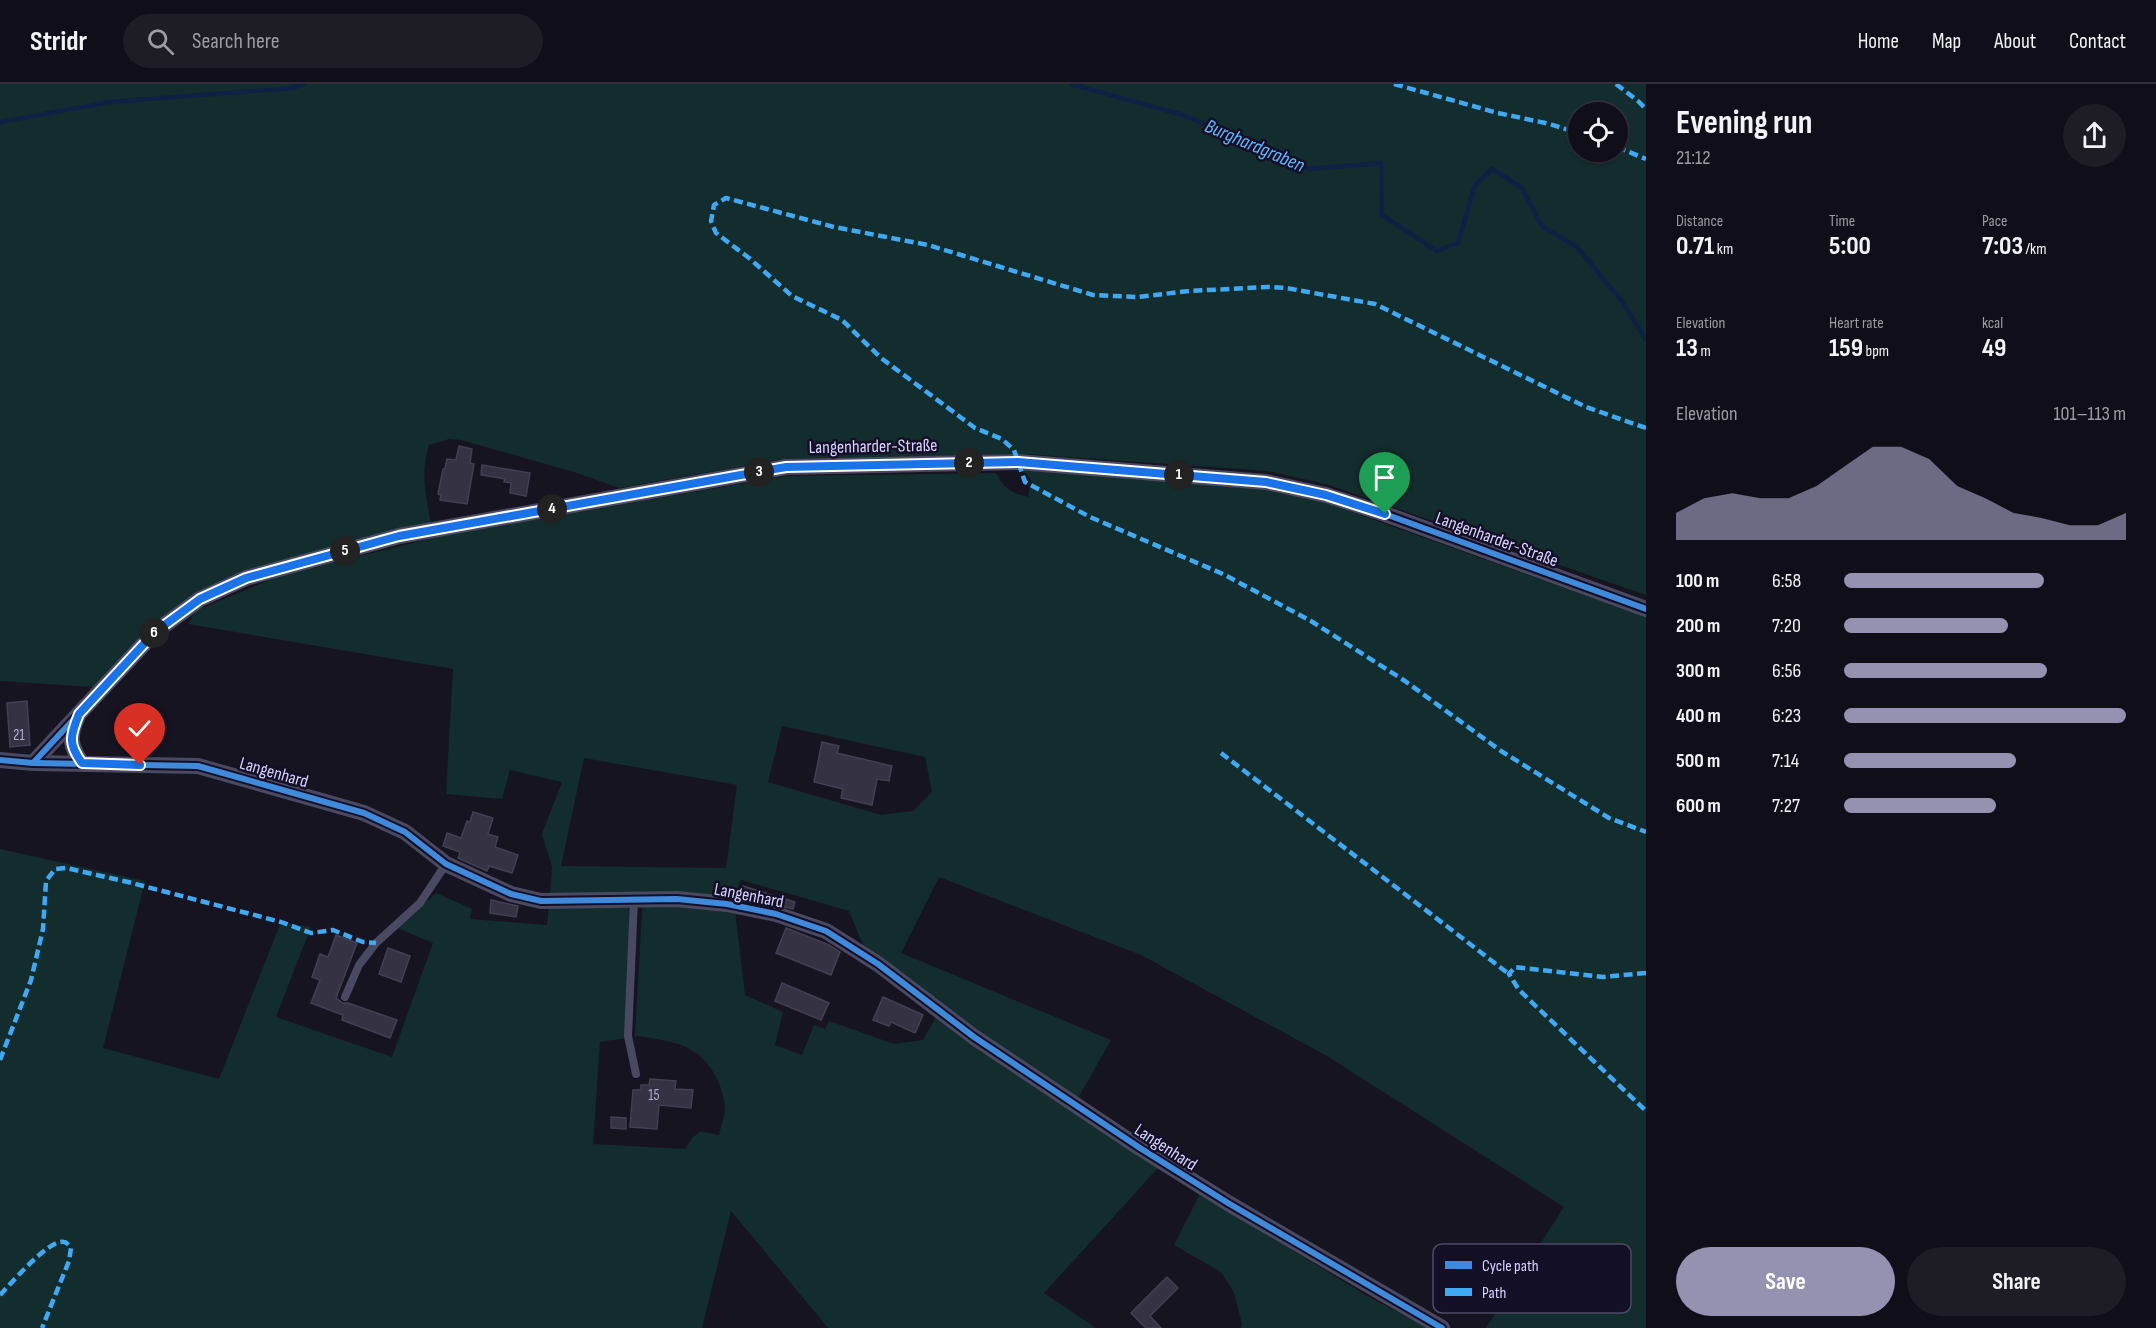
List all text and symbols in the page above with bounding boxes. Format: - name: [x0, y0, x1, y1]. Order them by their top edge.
- search box: [123, 14, 543, 68]
- text: Stridr: [30, 25, 87, 58]
- icon: search: [144, 25, 177, 58]
- text: Search here: [192, 28, 280, 55]
- text: Home: [1858, 29, 1899, 54]
- text: Map: [1932, 29, 1961, 54]
- text: About: [1994, 29, 2036, 54]
- text: Contact: [2069, 29, 2126, 54]
- map controls: [1568, 102, 1628, 162]
- button: locate: [1568, 102, 1628, 162]
- text: Evening run: [1676, 103, 1812, 143]
- button: share: [2063, 104, 2126, 167]
- water label: Burghardgraben: [1201, 114, 1308, 178]
- text: 21:12: [1676, 146, 1711, 170]
- text: Distance: [1676, 212, 1723, 231]
- text: Time: [1829, 212, 1855, 231]
- text: Pace: [1982, 212, 2007, 231]
- text: 0.71: [1676, 231, 1714, 262]
- text: 5:00: [1829, 231, 1871, 262]
- text: 7:03: [1982, 231, 2023, 262]
- text: km: [1714, 240, 1733, 259]
- text: /km: [2023, 240, 2046, 259]
- text: Elevation: [1676, 314, 1725, 333]
- text: Heart rate: [1829, 314, 1884, 333]
- text: kcal: [1982, 314, 2003, 333]
- text: 13: [1676, 333, 1698, 364]
- text: 159: [1829, 333, 1863, 364]
- text: 49: [1982, 333, 2006, 364]
- text: m: [1698, 342, 1711, 361]
- text: bpm: [1863, 342, 1889, 361]
- text: Elevation: [1676, 402, 1738, 426]
- text: 101–113 m: [2054, 402, 2126, 426]
- street label: Langenharder-Straße: [808, 435, 938, 458]
- pin: 2: [954, 448, 984, 478]
- pin: [1359, 452, 1410, 514]
- text: 2: [965, 453, 973, 472]
- pin: 3: [744, 457, 774, 487]
- pin: 1: [1164, 460, 1194, 490]
- icon: arrive: [1368, 461, 1401, 494]
- text: 3: [755, 462, 763, 481]
- text: 1: [1176, 465, 1182, 484]
- pin: 4: [537, 494, 567, 524]
- text: 4: [548, 499, 556, 518]
- street label: Langenharder-Straße: [1433, 508, 1561, 571]
- pin: 5: [330, 536, 360, 566]
- text: 5: [341, 541, 349, 560]
- text: 100 m: [1676, 569, 1719, 593]
- text: 6:58: [1772, 569, 1801, 593]
- text: 200 m: [1676, 614, 1720, 638]
- text: 7:20: [1772, 614, 1801, 638]
- pin: 6: [139, 618, 169, 648]
- text: 6: [150, 623, 158, 642]
- text: 300 m: [1676, 659, 1720, 683]
- text: 6:56: [1772, 659, 1801, 683]
- pin: [114, 703, 165, 765]
- text: 400 m: [1676, 704, 1721, 728]
- text: 6:23: [1772, 704, 1801, 728]
- icon: check: [123, 712, 156, 745]
- house number: 21: [13, 726, 25, 745]
- text: 500 m: [1676, 749, 1720, 773]
- text: 7:14: [1772, 749, 1799, 773]
- street label: Langenhard: [237, 753, 311, 792]
- text: 600 m: [1676, 794, 1721, 818]
- text: 7:27: [1772, 794, 1800, 818]
- street label: Langenhard: [712, 878, 785, 913]
- house number: 15: [648, 1086, 660, 1105]
- street label: Langenhard: [1130, 1119, 1201, 1175]
- legend: [1433, 1244, 1631, 1313]
- button: Save: [1676, 1247, 1895, 1316]
- button: Share: [1907, 1247, 2126, 1316]
- text: Cycle path: [1482, 1257, 1539, 1276]
- text: Path: [1482, 1284, 1506, 1303]

